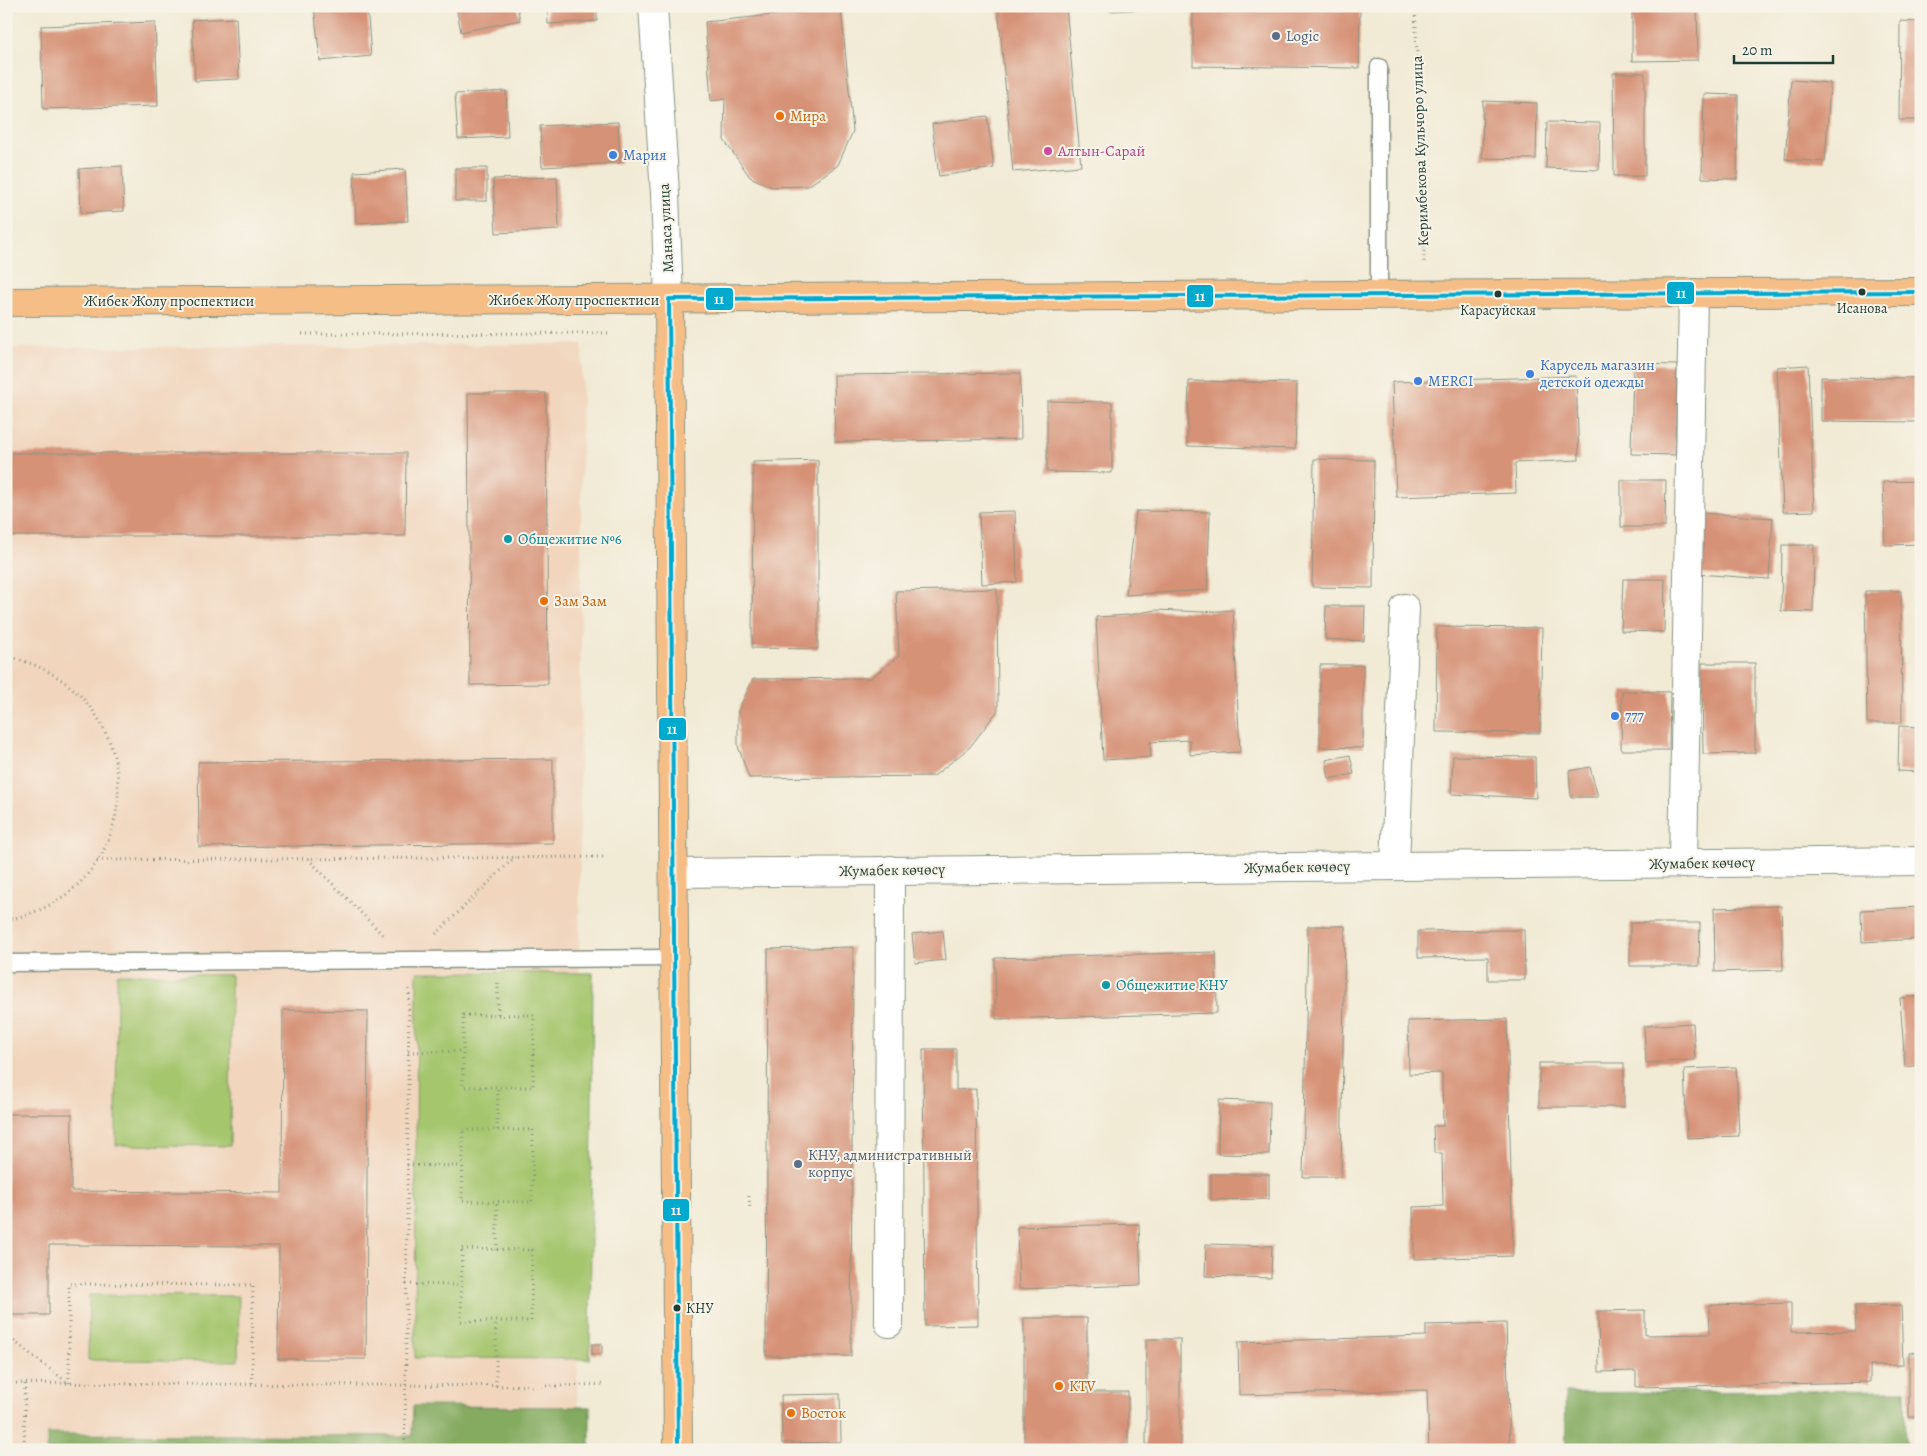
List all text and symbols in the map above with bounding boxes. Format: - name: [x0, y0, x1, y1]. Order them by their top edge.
- place label: Logic: [1286, 26, 1319, 46]
- marker: Logic: [1270, 30, 1282, 42]
- scale bar: [1734, 32, 1833, 64]
- text: 20 m: [1742, 40, 1773, 60]
- street label: Керимбекова Кульчоро улица: [1407, 55, 1433, 247]
- place label: Мира: [790, 106, 826, 126]
- marker: Мира: [774, 110, 786, 122]
- place label: Алтын-Сарай: [1057, 141, 1145, 161]
- place label: Мария: [623, 145, 666, 165]
- marker: Алтын-Сарай: [1042, 145, 1054, 157]
- marker: Мария: [607, 149, 619, 161]
- street label: Манаса улица: [654, 183, 678, 273]
- line badge: 11: [1666, 281, 1695, 305]
- line badge: 11: [1186, 284, 1214, 308]
- text: 11: [1676, 284, 1686, 303]
- line badge: 11: [705, 287, 734, 311]
- text: 11: [1195, 287, 1205, 306]
- marker: Исанова: [1857, 287, 1867, 297]
- marker: Карасуйская: [1493, 289, 1503, 299]
- street label: Жибек Жолу проспектиси: [489, 290, 659, 310]
- text: 11: [714, 290, 724, 309]
- street label: Жибек Жолу проспектиси: [84, 291, 254, 311]
- place label: Исанова: [1837, 299, 1888, 318]
- place label: Карасуйская: [1460, 301, 1536, 320]
- place label: Карусель магазин детской одежды: [1539, 355, 1655, 392]
- marker: Карусель магазин детской одежды: [1524, 368, 1536, 380]
- place label: MERCI: [1428, 371, 1473, 391]
- marker: MERCI: [1412, 375, 1424, 387]
- place label: Общежитие №6: [518, 529, 622, 549]
- marker: Общежитие №6: [502, 533, 514, 545]
- place label: Зам Зам: [554, 591, 607, 611]
- marker: Зам Зам: [538, 595, 550, 607]
- place label: 777: [1625, 706, 1645, 726]
- marker: 777: [1609, 710, 1621, 722]
- line badge: 11: [658, 717, 687, 741]
- text: 11: [667, 720, 677, 739]
- street label: Жумабек көчөсү: [1649, 852, 1755, 874]
- street label: Жумабек көчөсү: [1244, 856, 1350, 878]
- street label: Жумабек көчөсү: [839, 859, 945, 881]
- place label: Общежитие КНУ: [1116, 975, 1228, 995]
- marker: Общежитие КНУ: [1100, 979, 1112, 991]
- place label: КНУ, административный корпус: [808, 1145, 972, 1182]
- marker: КНУ, административный корпус: [792, 1158, 804, 1170]
- line badge: 11: [662, 1198, 690, 1222]
- text: 11: [671, 1201, 681, 1220]
- place label: КНУ: [686, 1299, 714, 1318]
- marker: КНУ: [672, 1303, 682, 1313]
- place label: KTV: [1069, 1376, 1097, 1396]
- marker: KTV: [1053, 1380, 1065, 1392]
- place label: Восток: [801, 1403, 846, 1423]
- marker: Восток: [785, 1407, 797, 1419]

